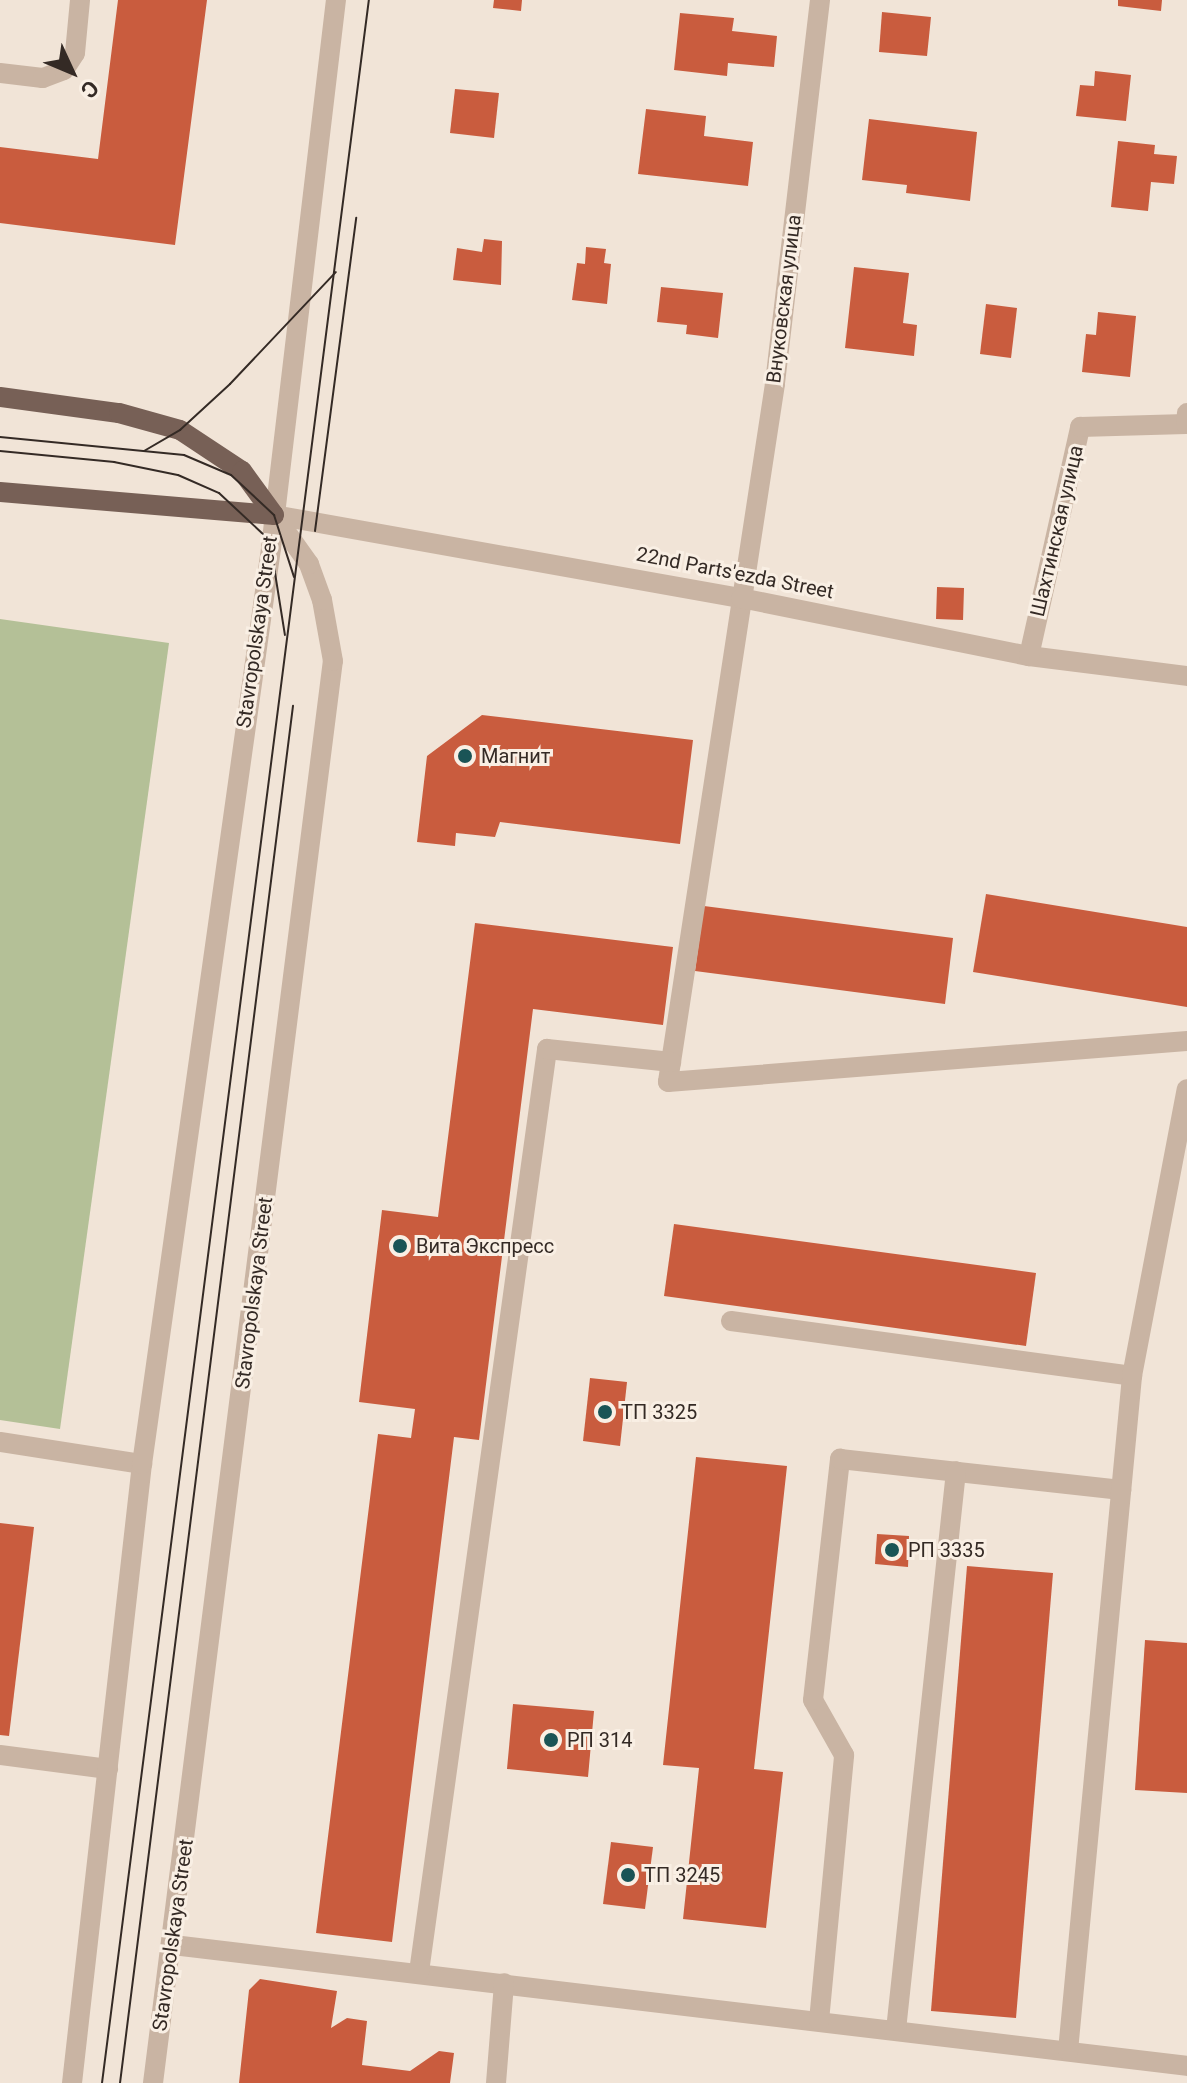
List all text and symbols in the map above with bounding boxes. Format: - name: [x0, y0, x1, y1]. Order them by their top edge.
- north arrow: [32, 32, 112, 112]
- text: С: [76, 75, 104, 103]
- street label: Внуковская улица: [762, 213, 806, 385]
- street label: Шахтинская улица: [1026, 443, 1088, 619]
- street label: Stavropolskaya Street: [232, 535, 282, 729]
- street label: 22nd Parts'ezda Street: [634, 542, 836, 604]
- place label: Магнит: [481, 744, 550, 768]
- marker: Магнит: [456, 747, 474, 765]
- street label: Stavropolskaya Street: [230, 1196, 278, 1390]
- place label: Вита Экспресс: [416, 1234, 554, 1258]
- marker: Вита Экспресс: [391, 1237, 409, 1255]
- place label: ТП 3325: [621, 1400, 697, 1424]
- marker: ТП 3325: [596, 1403, 614, 1421]
- place label: РП 3335: [908, 1538, 985, 1562]
- marker: РП 3335: [883, 1541, 901, 1559]
- place label: РП 314: [567, 1728, 633, 1752]
- marker: РП 314: [542, 1731, 560, 1749]
- street label: Stavropolskaya Street: [148, 1838, 198, 2032]
- place label: ТП 3245: [644, 1863, 720, 1887]
- marker: ТП 3245: [619, 1866, 637, 1884]

